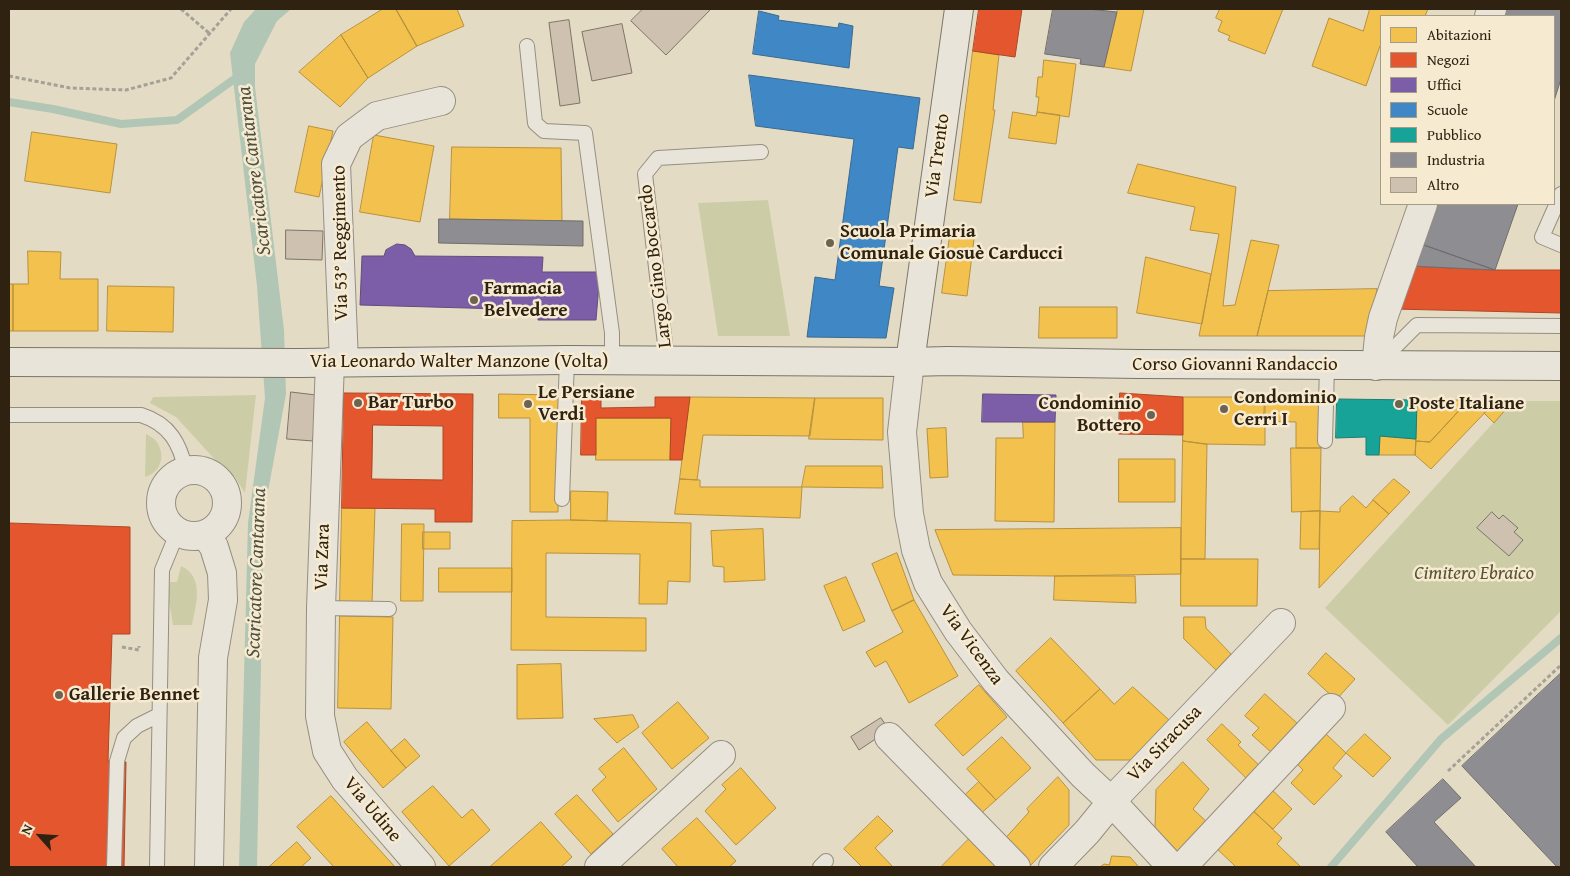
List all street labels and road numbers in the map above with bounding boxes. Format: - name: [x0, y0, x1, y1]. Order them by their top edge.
- street label: Via Trento: [921, 112, 955, 200]
- street label: Via 53° Reggimento: [328, 165, 354, 321]
- street label: Largo Gino Boccardo: [635, 183, 677, 349]
- street label: Via Leonardo Walter Manzone (Volta): [310, 351, 608, 373]
- street label: Corso Giovanni Randaccio: [1132, 354, 1338, 376]
- street label: Via Zara: [310, 523, 336, 591]
- street label: Via Vicenza: [934, 600, 1008, 690]
- street label: Via Siracusa: [1123, 701, 1207, 787]
- street label: Via Udine: [338, 773, 406, 847]

